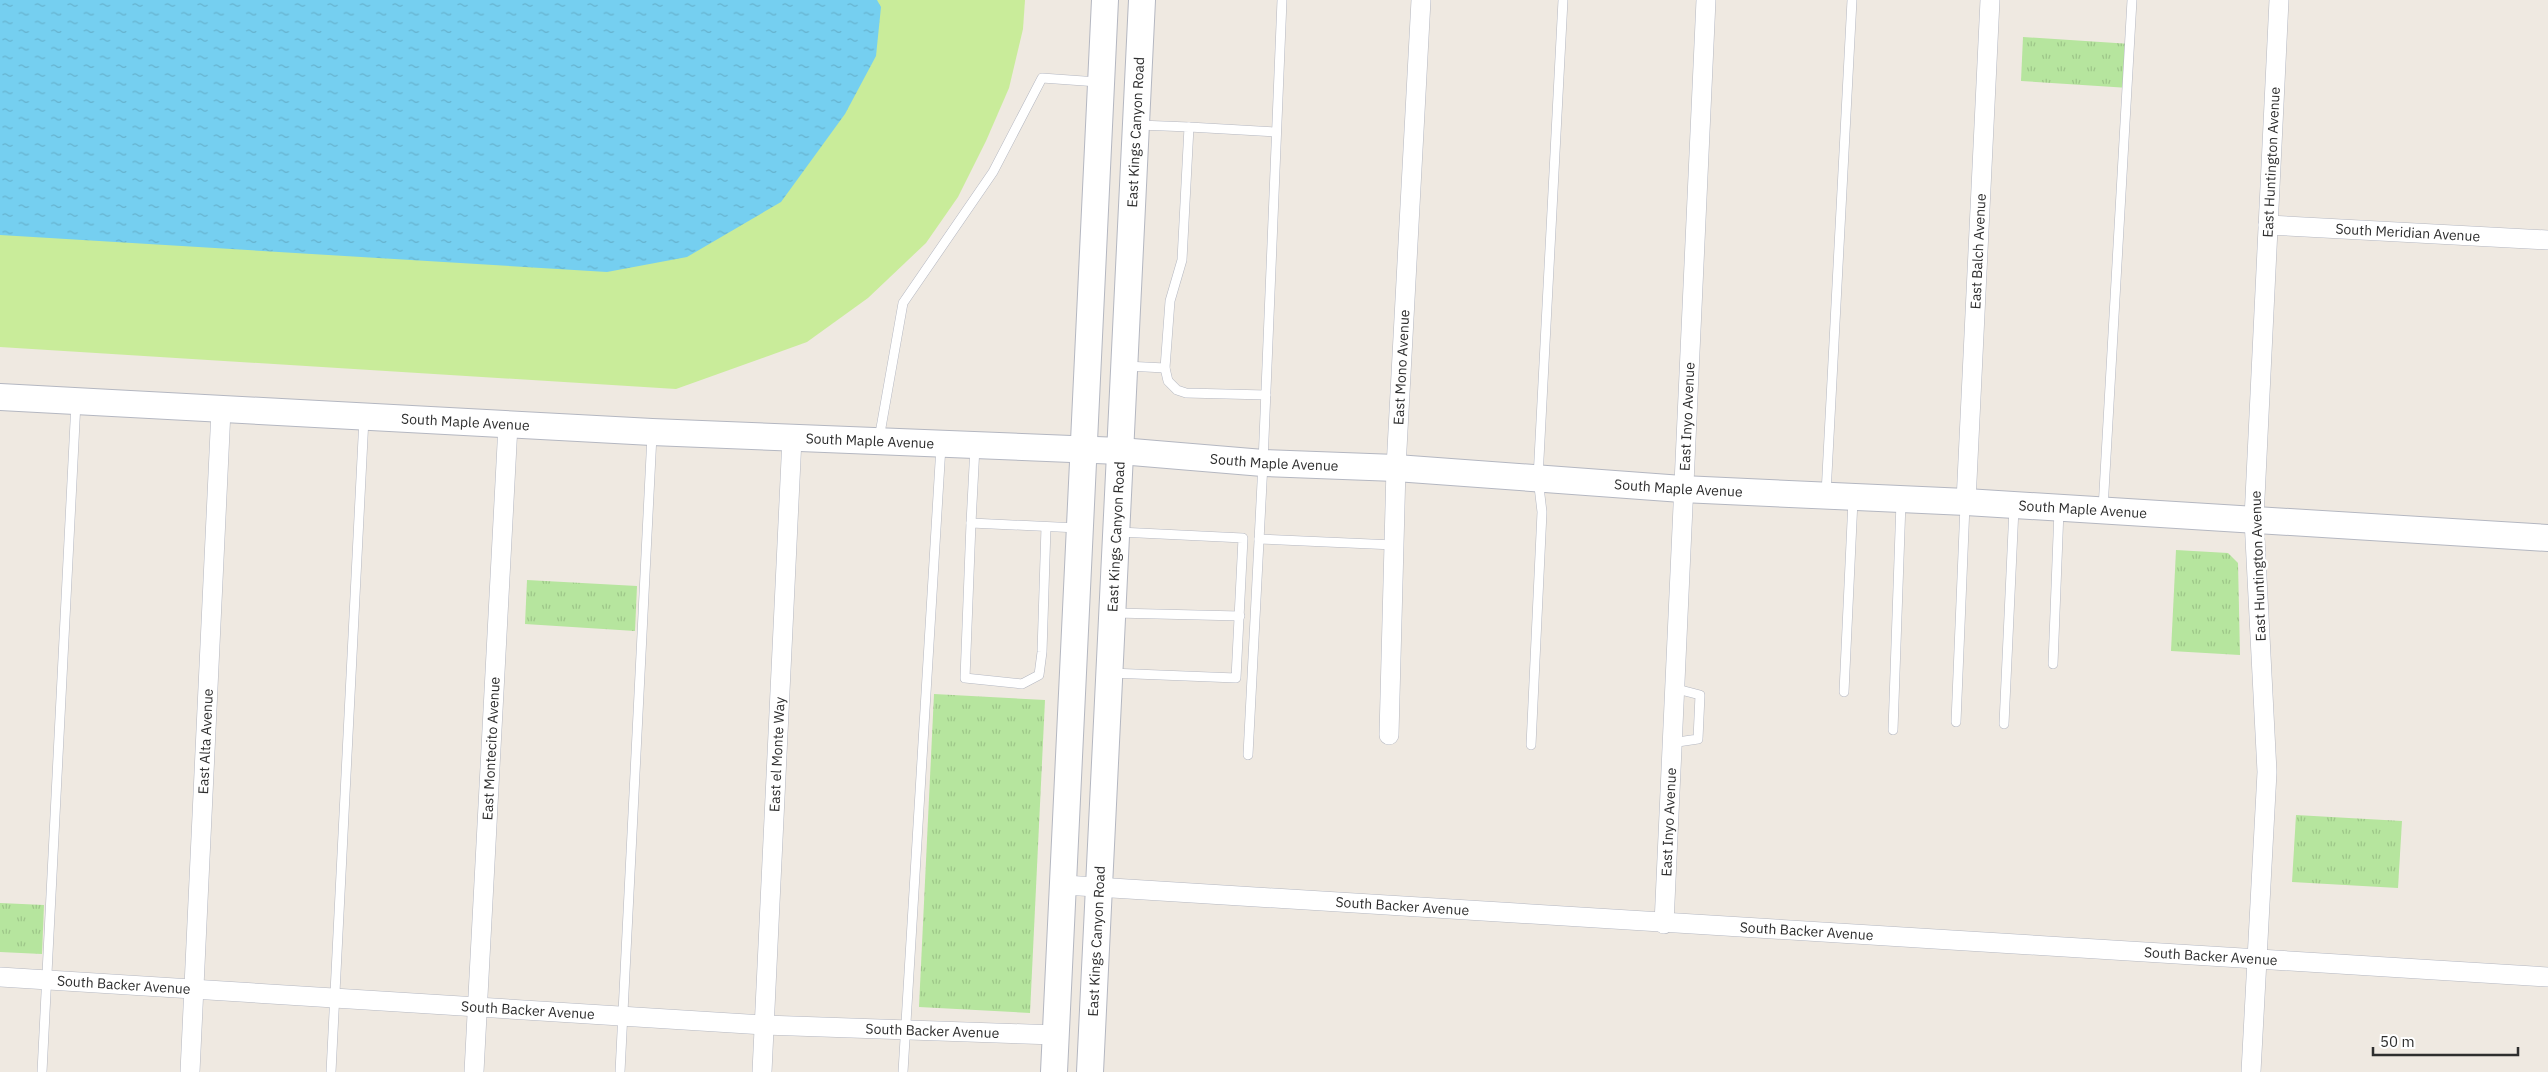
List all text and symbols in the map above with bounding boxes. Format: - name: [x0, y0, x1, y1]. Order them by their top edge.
- street label: East Kings Canyon Road: [1123, 56, 1148, 208]
- street label: East Huntington Avenue: [2259, 86, 2284, 238]
- street label: East Balch Avenue: [1966, 193, 1990, 310]
- street label: South Meridian Avenue: [2335, 220, 2481, 245]
- street label: East Mono Avenue: [1389, 309, 1413, 425]
- street label: East Inyo Avenue: [1676, 361, 1699, 471]
- street label: South Maple Avenue: [401, 410, 530, 434]
- street label: South Maple Avenue: [805, 429, 935, 452]
- street label: South Maple Avenue: [1209, 450, 1339, 475]
- street label: East Kings Canyon Road: [1103, 461, 1129, 612]
- street label: South Maple Avenue: [1613, 475, 1743, 501]
- street label: East Huntington Avenue: [2246, 490, 2270, 642]
- street label: South Maple Avenue: [2018, 496, 2148, 522]
- street label: East Montecito Avenue: [478, 676, 504, 821]
- street label: East Alta Avenue: [194, 688, 217, 795]
- street label: East el Monte Way: [765, 696, 789, 812]
- street label: East Inyo Avenue: [1657, 767, 1680, 877]
- street label: East Kings Canyon Road: [1084, 865, 1109, 1017]
- street label: South Backer Avenue: [1335, 893, 1470, 919]
- street label: South Backer Avenue: [1739, 918, 1874, 944]
- street label: South Backer Avenue: [2143, 943, 2278, 969]
- street label: South Backer Avenue: [56, 972, 191, 998]
- street label: South Backer Avenue: [461, 997, 596, 1023]
- street label: South Backer Avenue: [865, 1019, 1000, 1042]
- scale bar: [2373, 1024, 2518, 1056]
- text: 50 m: [2380, 1032, 2415, 1051]

